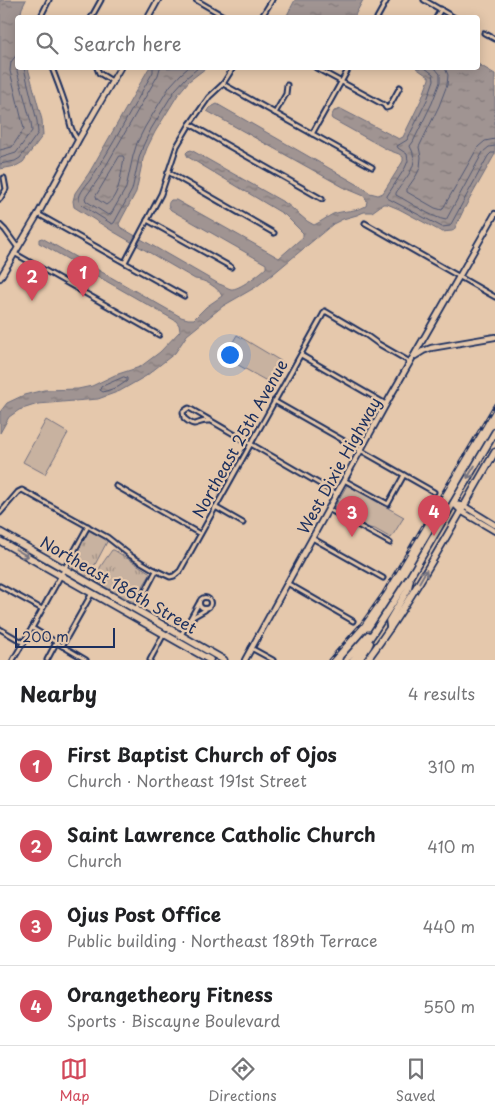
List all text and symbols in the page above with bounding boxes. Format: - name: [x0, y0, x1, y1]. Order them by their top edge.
- search box: [15, 15, 480, 70]
- icon: search: [33, 29, 61, 57]
- text: Search here: [73, 29, 182, 57]
- pin: 1: [67, 256, 99, 297]
- pin: 2: [16, 260, 48, 301]
- your location: [217, 342, 243, 368]
- street label: Northeast 25th Avenue: [185, 354, 293, 522]
- street label: West Dixie Highway: [290, 392, 386, 538]
- one-way arrow: [466, 464, 476, 478]
- pin: 4: [418, 495, 450, 536]
- pin: 3: [336, 496, 368, 537]
- street label: Northeast 186th Street: [36, 529, 202, 639]
- one-way arrow: [14, 549, 29, 559]
- one-way arrow: [418, 568, 428, 583]
- scale bar: [15, 625, 115, 648]
- text: 200 m: [22, 626, 69, 647]
- text: Nearby: [20, 677, 97, 709]
- text: 4 results: [408, 681, 475, 705]
- text: First Baptist Church of Ojos: [67, 740, 337, 768]
- text: 1: [32, 754, 40, 778]
- text: 310 m: [427, 754, 475, 778]
- text: Church · Northeast 191st Street: [67, 768, 307, 792]
- text: Saint Lawrence Catholic Church: [67, 820, 376, 848]
- text: 2: [30, 834, 42, 858]
- text: 410 m: [427, 834, 475, 858]
- text: Church: [67, 848, 122, 872]
- text: Ojus Post Office: [67, 900, 221, 928]
- text: 3: [31, 914, 41, 938]
- text: 440 m: [423, 914, 475, 938]
- text: Public building · Northeast 189th Terrace: [67, 928, 377, 952]
- text: Orangetheory Fitness: [67, 980, 273, 1008]
- text: 4: [31, 994, 41, 1018]
- text: 550 m: [423, 994, 475, 1018]
- text: Sports · Biscayne Boulevard: [67, 1008, 280, 1032]
- tab: Map: [60, 1055, 89, 1106]
- tab: Directions: [209, 1055, 277, 1106]
- tab: Saved: [396, 1055, 435, 1106]

